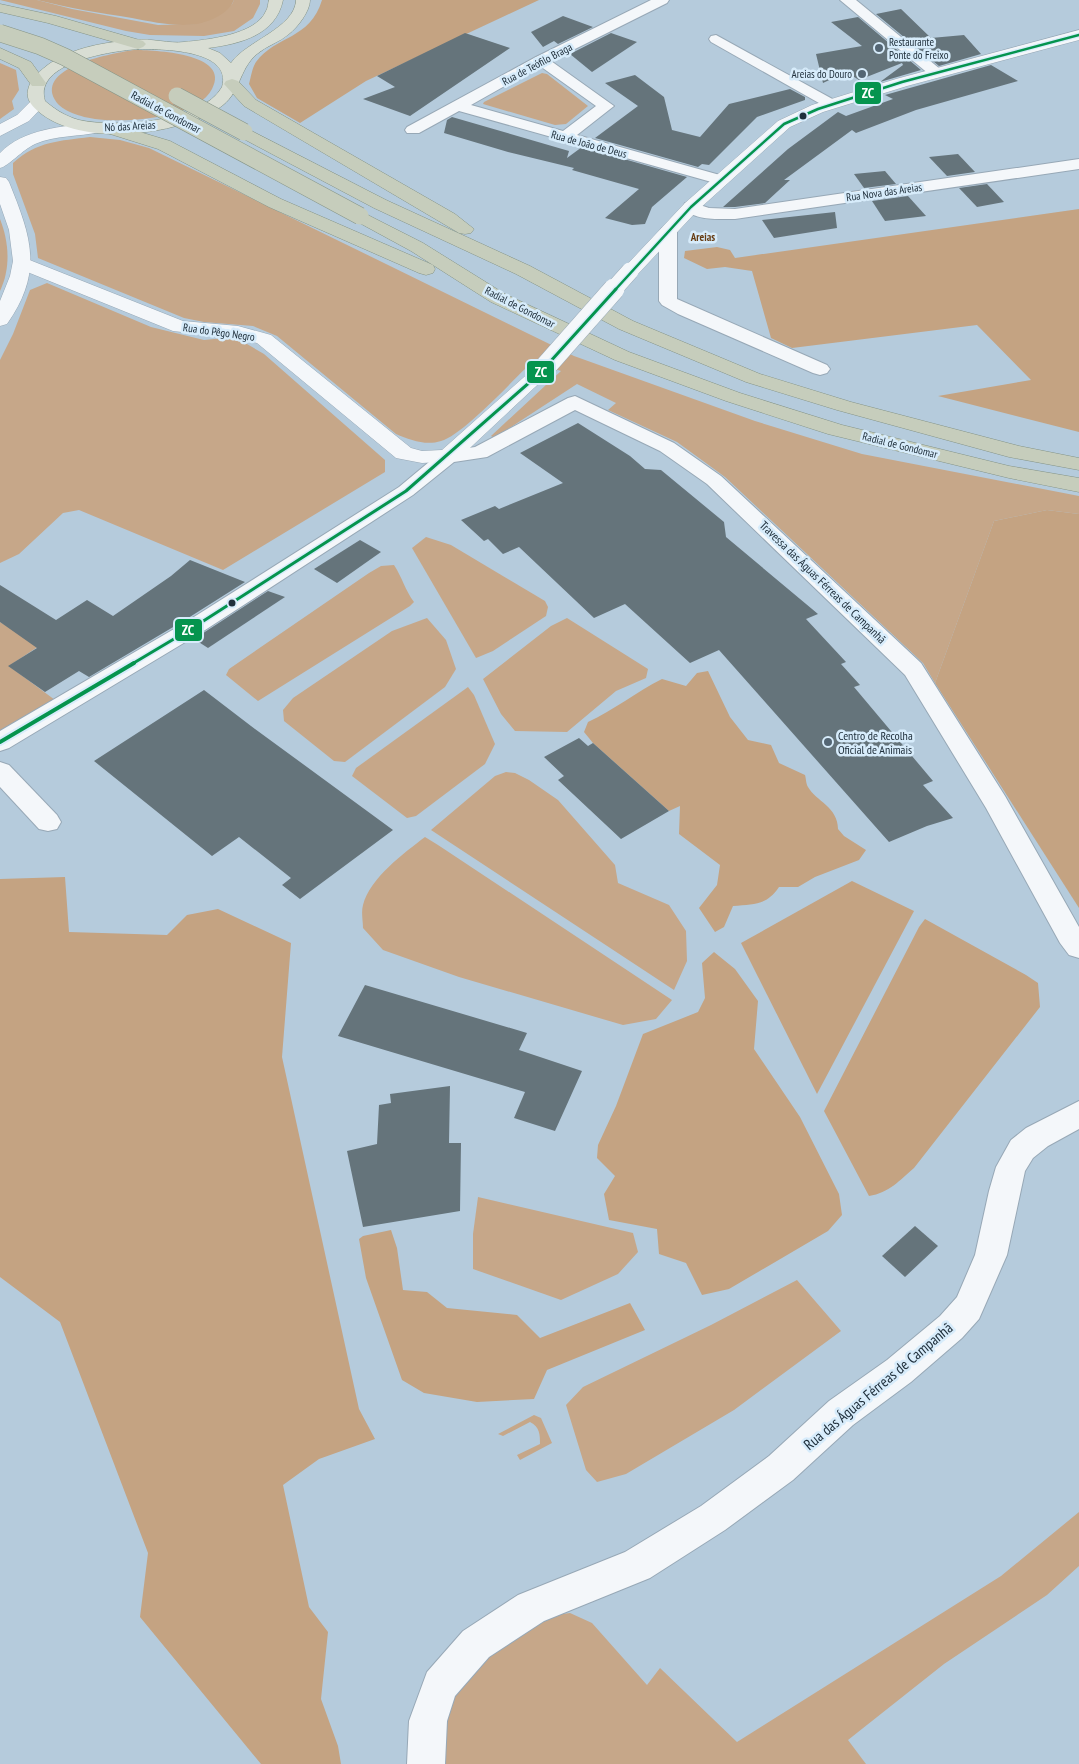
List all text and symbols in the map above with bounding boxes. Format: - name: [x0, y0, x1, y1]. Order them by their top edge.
- place label: Restaurante Ponte do Freixo: [889, 35, 949, 62]
- street label: Rua de Teófilo Braga: [500, 40, 574, 88]
- marker: Restaurante Ponte do Freixo: [873, 42, 885, 54]
- place label: Areias do Douro: [791, 67, 852, 81]
- marker: Areias do Douro: [856, 68, 868, 80]
- line badge: ZC: [854, 81, 882, 105]
- text: ZC: [862, 84, 875, 102]
- street label: Radial de Gondomar: [129, 88, 203, 136]
- unlabelled marker: [798, 111, 808, 121]
- street label: Nó das Areias: [104, 118, 156, 134]
- street label: Rua de João de Deus: [550, 127, 629, 161]
- street label: Rua Nova das Areias: [845, 180, 923, 204]
- district label: Areias: [690, 230, 715, 244]
- street label: Radial de Gondomar: [483, 283, 557, 331]
- street label: Rua do Pêgo Negro: [182, 320, 256, 344]
- line badge: ZC: [526, 360, 555, 384]
- text: ZC: [535, 363, 548, 381]
- street label: Radial de Gondomar: [861, 429, 939, 461]
- street label: Travessa das Águas Férreas de Campanhã: [757, 518, 889, 647]
- unlabelled marker: [227, 598, 237, 608]
- line badge: ZC: [174, 618, 203, 642]
- text: ZC: [182, 621, 195, 639]
- place label: Centro de Recolha Oficial de Animais: [838, 728, 913, 757]
- marker: Centro de Recolha Oficial de Animais: [822, 736, 834, 748]
- street label: Rua das Águas Férreas de Campanhã: [800, 1318, 956, 1454]

